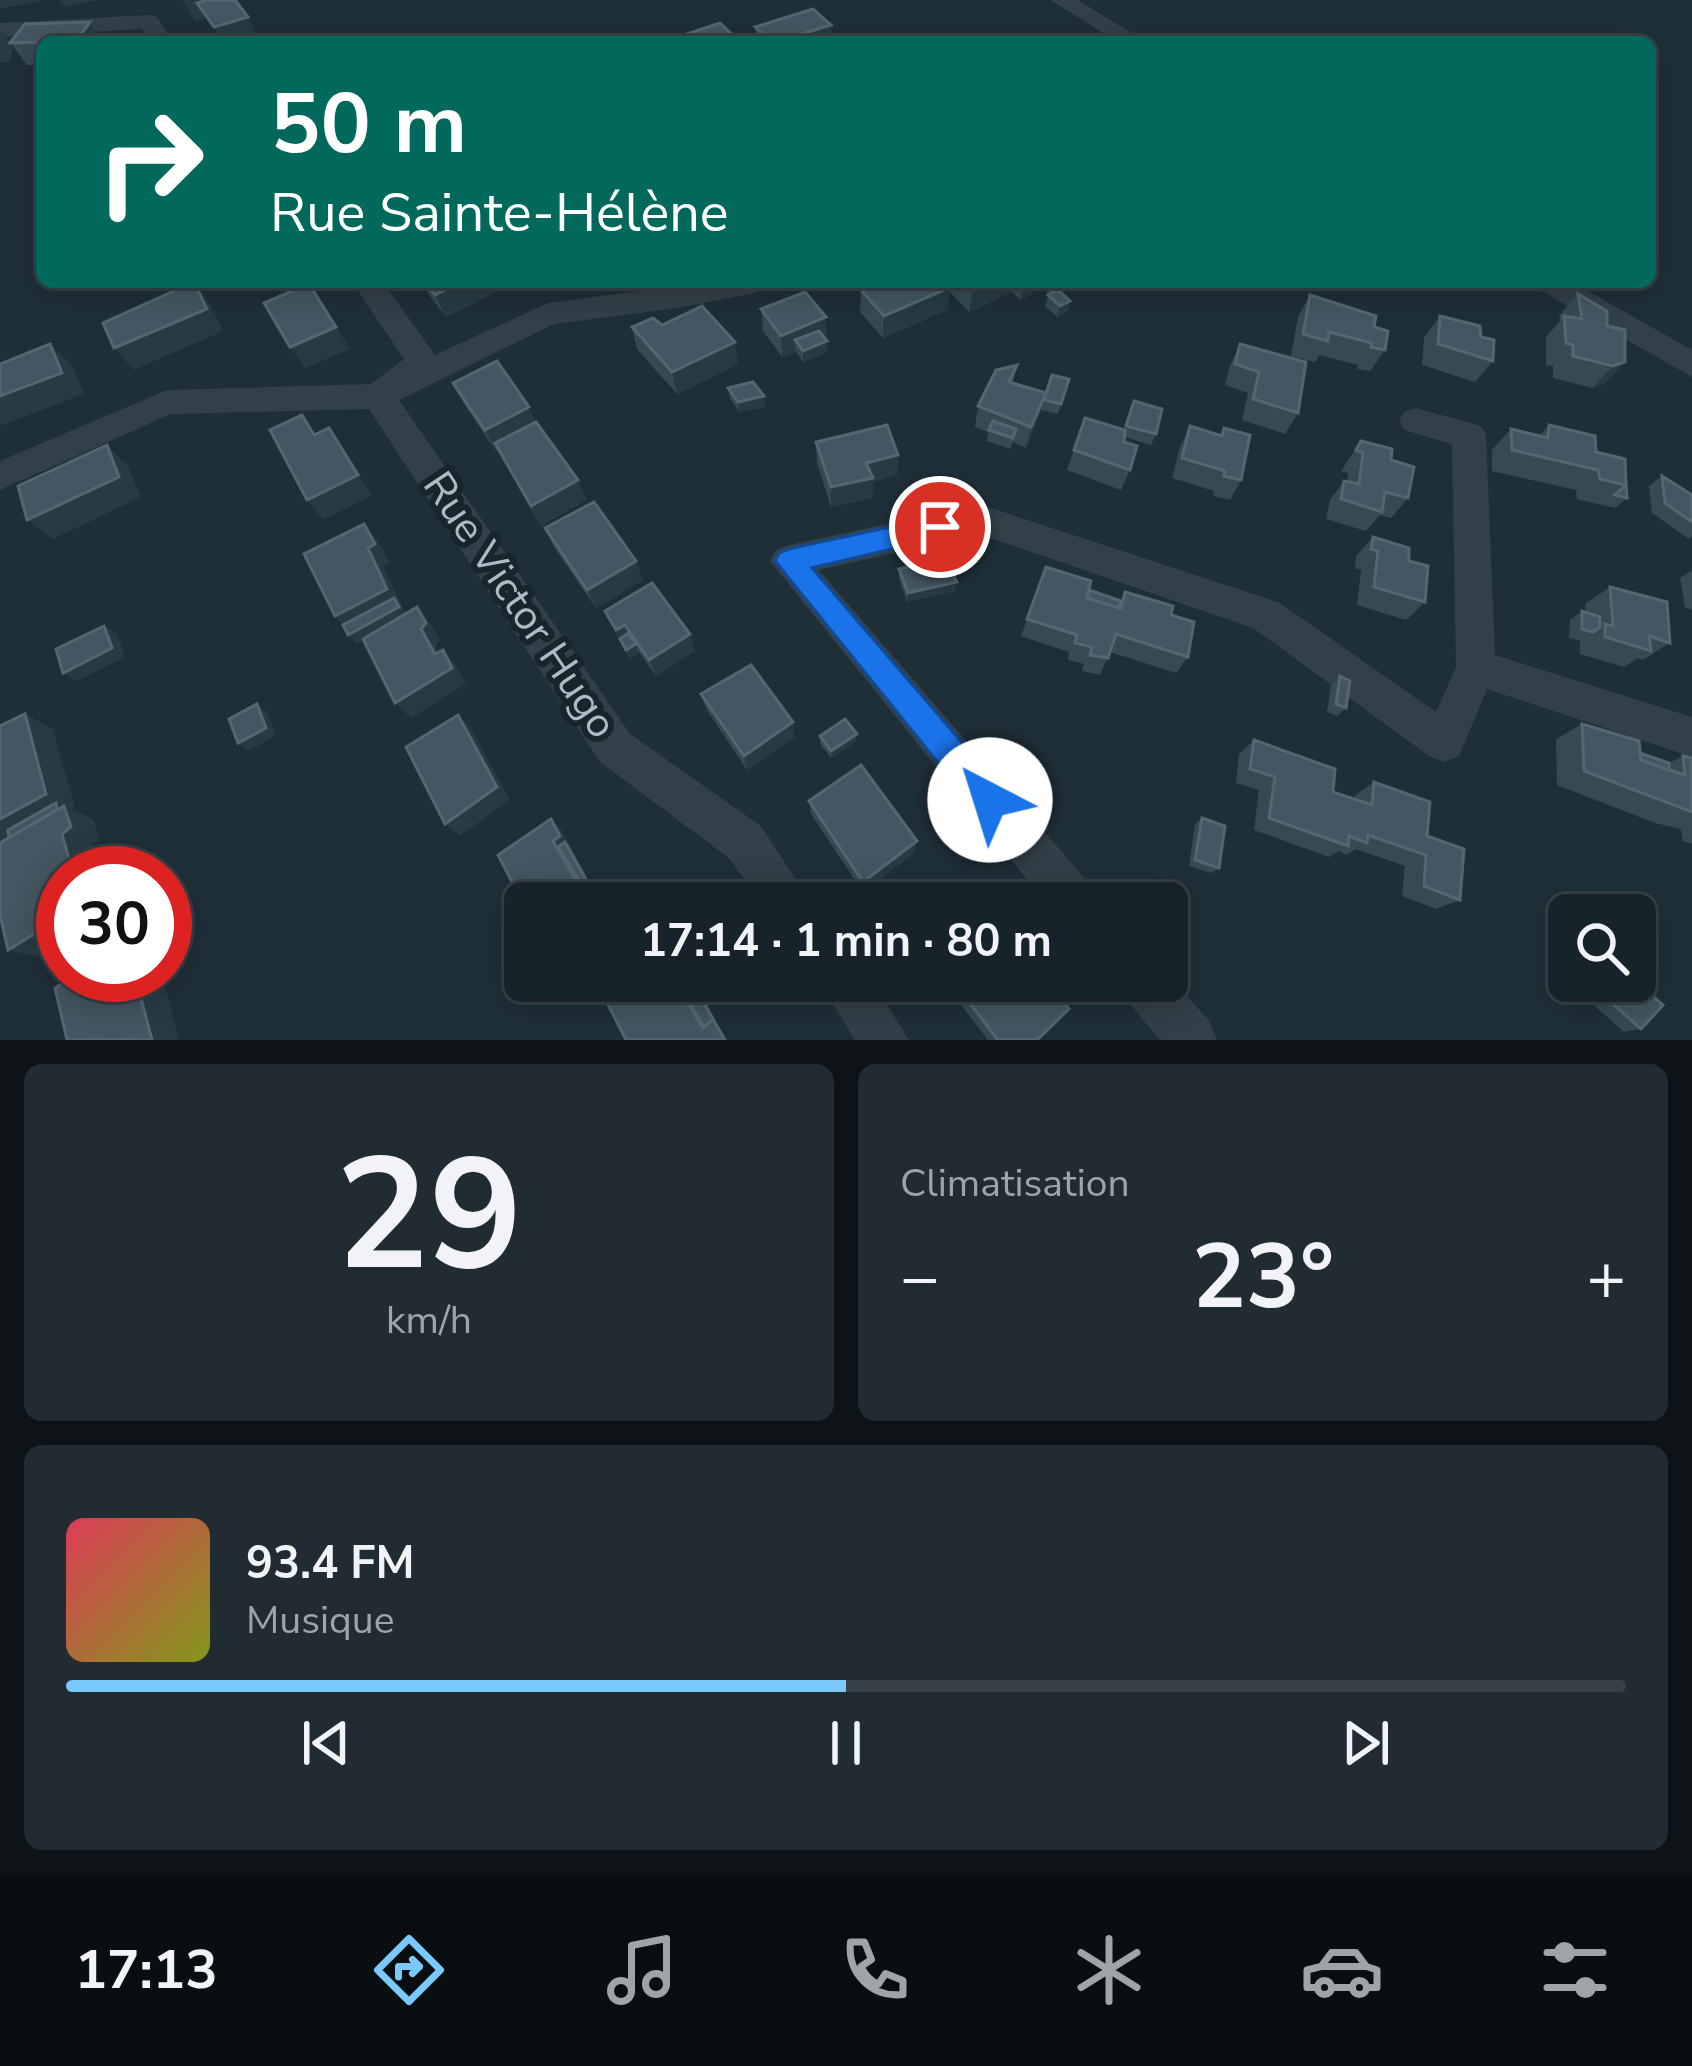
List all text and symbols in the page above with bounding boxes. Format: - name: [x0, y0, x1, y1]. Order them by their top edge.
- text: 50 m: [270, 67, 467, 182]
- icon: right: [72, 84, 228, 240]
- text: Rue Sainte-Hélène: [270, 176, 729, 250]
- street label: Rue Victor Hugo: [410, 461, 630, 749]
- pin: [889, 476, 991, 578]
- icon: arrive: [907, 494, 973, 560]
- position arrow: [927, 737, 1053, 863]
- speed limit sign: 30: [36, 846, 192, 1002]
- map controls: [1548, 894, 1656, 1002]
- button: search: [1548, 894, 1656, 1002]
- text: 17:14 · 1 min · 80 m: [640, 911, 1052, 972]
- text: 29: [335, 1109, 523, 1322]
- text: Climatisation: [900, 1157, 1130, 1210]
- text: 23°: [1192, 1216, 1334, 1339]
- text: −: [900, 1233, 940, 1323]
- text: +: [1586, 1233, 1626, 1323]
- text: km/h: [386, 1294, 472, 1347]
- text: 93.4 FM: [246, 1533, 415, 1594]
- text: Musique: [246, 1594, 394, 1647]
- icon: previous: [293, 1710, 359, 1776]
- icon: pause: [813, 1710, 879, 1776]
- icon: next: [1333, 1710, 1399, 1776]
- icon: directions: [367, 1928, 451, 2012]
- icon: music: [600, 1928, 684, 2012]
- icon: phone: [833, 1928, 917, 2012]
- icon: climate: [1067, 1928, 1151, 2012]
- icon: car: [1300, 1928, 1384, 2012]
- icon: filters: [1533, 1928, 1617, 2012]
- text: 17:13: [75, 1933, 218, 2007]

